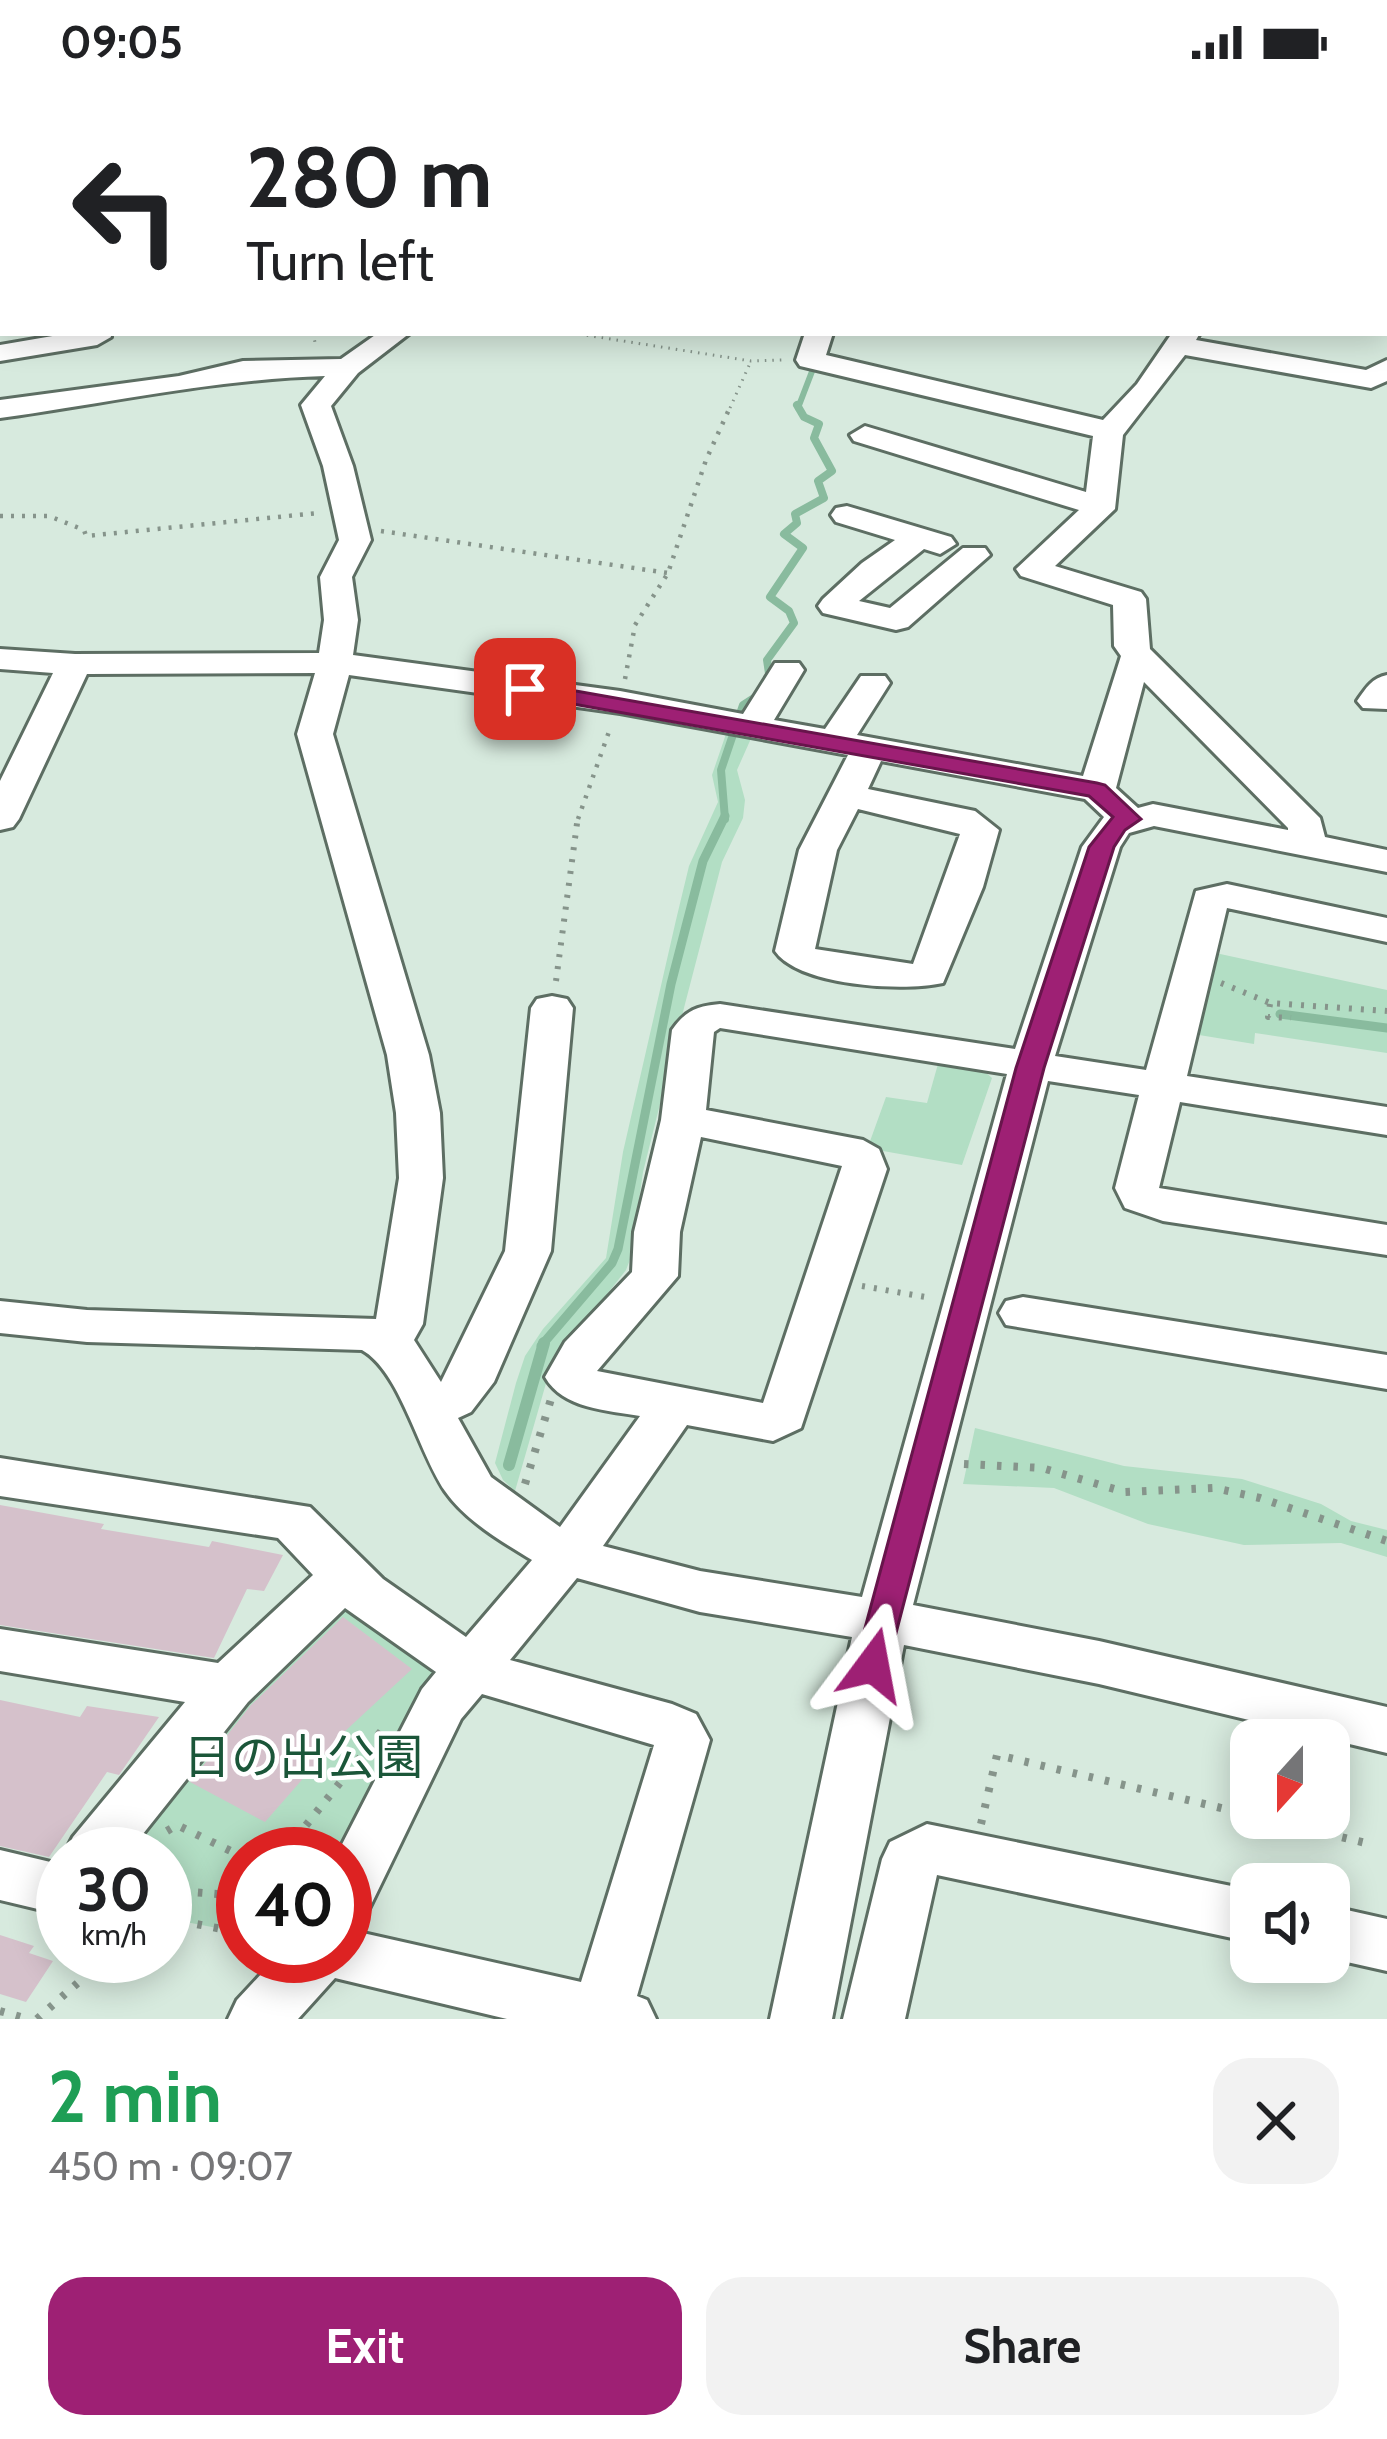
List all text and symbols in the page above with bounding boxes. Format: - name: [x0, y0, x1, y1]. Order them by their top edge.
- text: 09:05: [60, 15, 183, 69]
- text: 280 m: [246, 126, 492, 228]
- icon: left: [48, 132, 204, 288]
- text: Turn left: [246, 228, 434, 294]
- pin: [474, 638, 576, 740]
- icon: arrive: [492, 656, 558, 722]
- position arrow: [810, 1602, 936, 1728]
- north arrow: [1230, 1719, 1350, 1839]
- map controls: [1230, 1719, 1350, 1983]
- park label: 日の出公園: [183, 1728, 423, 1786]
- speed limit sign: 40: [216, 1827, 372, 1983]
- text: 30: [77, 1853, 151, 1926]
- button: sound: [1230, 1863, 1350, 1983]
- text: km/h: [81, 1916, 147, 1953]
- text: 2 min: [48, 2053, 222, 2140]
- button: close: [1213, 2058, 1339, 2184]
- text: 450 m · 09:07: [48, 2142, 293, 2190]
- button: Exit: [48, 2277, 682, 2415]
- button: Share: [706, 2277, 1339, 2415]

